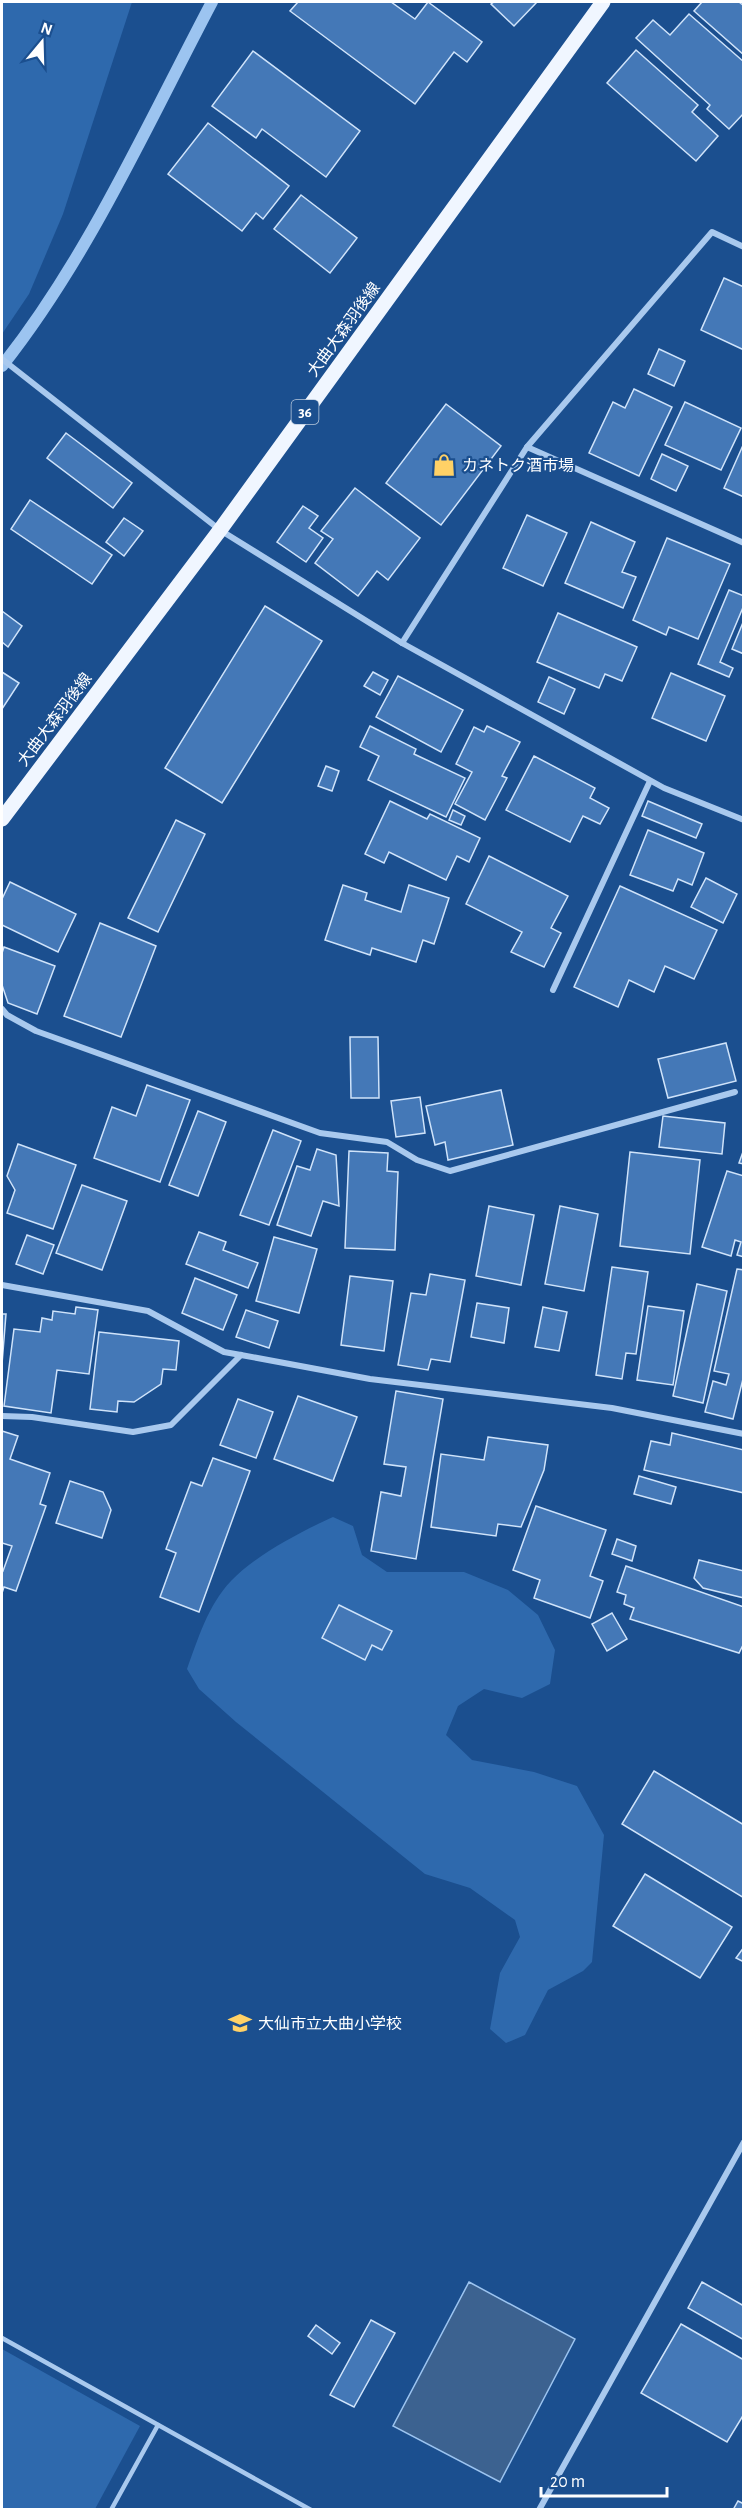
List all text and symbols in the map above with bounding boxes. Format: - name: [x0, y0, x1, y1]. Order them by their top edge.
- north arrow: [12, 12, 72, 72]
- text: N: [39, 19, 54, 38]
- street label: 大曲大森羽後線: [304, 279, 383, 380]
- road number: 36: [292, 400, 318, 424]
- shop icon: カネトク酒市場: [431, 452, 457, 478]
- place label: カネトク酒市場: [462, 457, 574, 474]
- street label: 大曲大森羽後線: [14, 669, 95, 769]
- school or university icon: 大仙市立大曲小学校: [227, 2010, 253, 2036]
- place label: 大仙市立大曲小学校: [258, 2015, 402, 2032]
- scale bar: [541, 2460, 667, 2498]
- text: 20 m: [550, 2473, 585, 2491]

